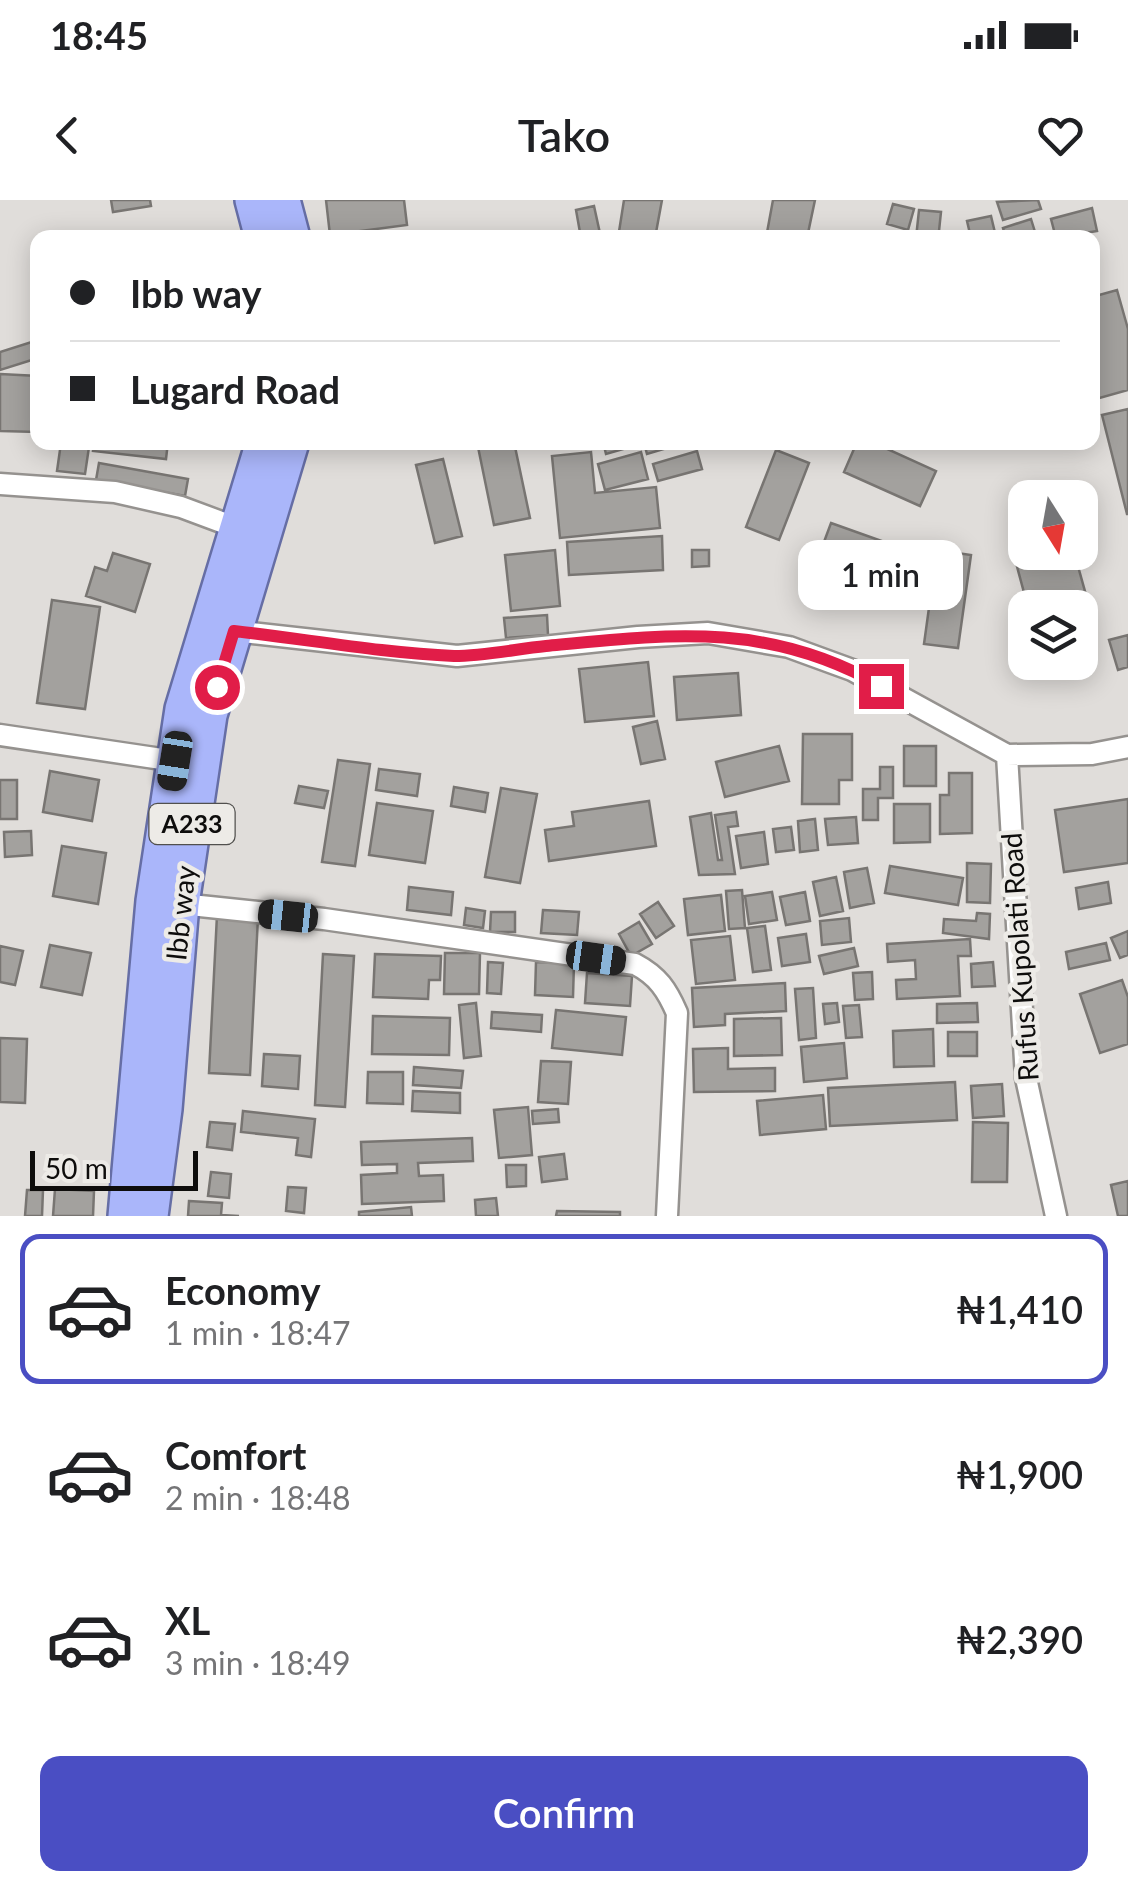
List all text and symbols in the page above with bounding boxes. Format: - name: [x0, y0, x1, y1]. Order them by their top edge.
- text: 18:45: [50, 12, 148, 58]
- icon: back: [40, 108, 95, 163]
- text: Tako: [518, 108, 610, 162]
- icon: heart: [1033, 108, 1088, 163]
- text: Ibb way: [130, 270, 262, 316]
- text: Lugard Road: [130, 366, 340, 412]
- north arrow: [1008, 480, 1098, 570]
- map controls: [1008, 480, 1098, 680]
- callout: 1 min: [798, 541, 964, 611]
- text: 1 min: [841, 555, 920, 594]
- button: layers: [1008, 590, 1098, 680]
- route end: [859, 664, 904, 709]
- route start: [195, 665, 240, 710]
- car: [155, 729, 195, 793]
- road number: A233: [150, 804, 234, 844]
- street label: Rufus Kupolati Road: [993, 832, 1045, 1083]
- street label: Ibb way: [158, 863, 202, 962]
- car: [257, 898, 319, 934]
- car: [564, 939, 628, 977]
- scale bar: [30, 1146, 198, 1190]
- text: 50 m: [45, 1151, 108, 1185]
- icon: car: [45, 1264, 135, 1354]
- text: Economy: [165, 1267, 320, 1313]
- text: ₦1,410: [956, 1286, 1083, 1332]
- text: 1 min · 18:47: [165, 1313, 351, 1352]
- icon: car: [45, 1429, 135, 1519]
- text: Comfort: [165, 1432, 306, 1478]
- text: ₦1,900: [956, 1451, 1083, 1497]
- text: 2 min · 18:48: [165, 1478, 351, 1517]
- icon: car: [45, 1594, 135, 1684]
- text: XL: [165, 1597, 210, 1643]
- text: ₦2,390: [956, 1616, 1083, 1662]
- text: 3 min · 18:49: [165, 1643, 351, 1682]
- button: Confirm: [40, 1756, 1088, 1871]

